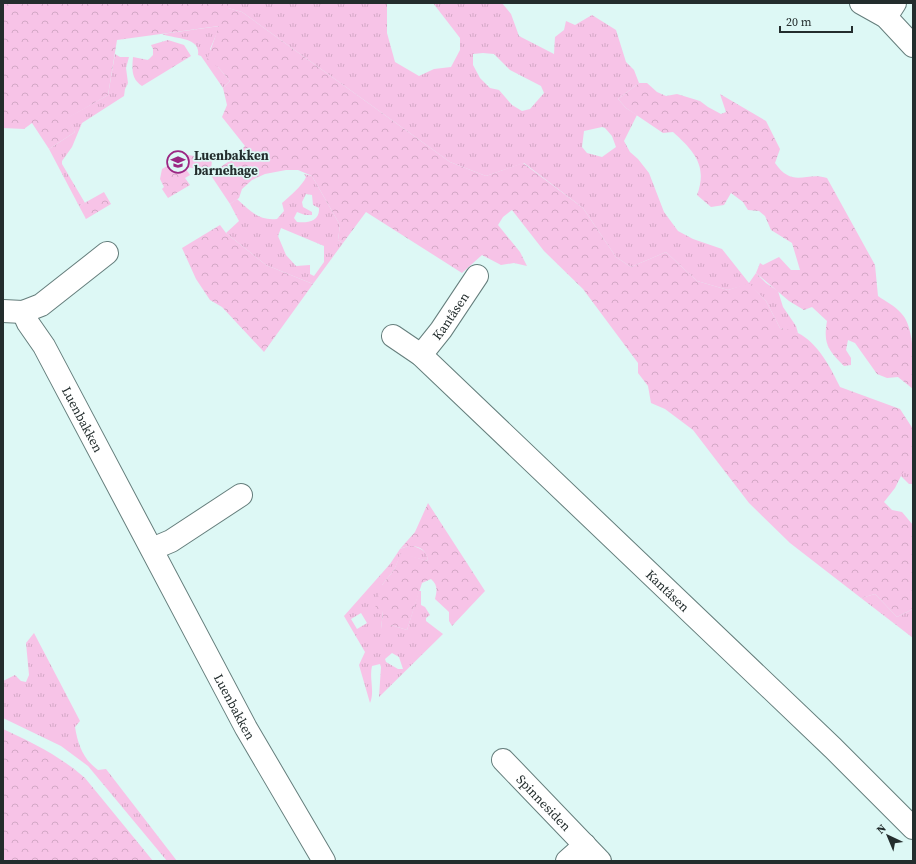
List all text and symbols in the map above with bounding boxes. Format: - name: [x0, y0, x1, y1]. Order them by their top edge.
- scale bar: [780, 8, 852, 34]
- text: 20 m: [786, 14, 812, 30]
- place label: Luenbakken barnehage: [194, 147, 269, 179]
- school or university icon: Luenbakken barnehage: [165, 149, 191, 175]
- street label: Kantåsen: [428, 289, 473, 343]
- street label: Luenbakken: [58, 383, 107, 455]
- street label: Kantåsen: [642, 566, 693, 615]
- street label: Luenbakken: [210, 671, 259, 743]
- street label: Spinnesiden: [513, 771, 575, 834]
- north arrow: [868, 816, 908, 856]
- text: N: [873, 821, 889, 837]

